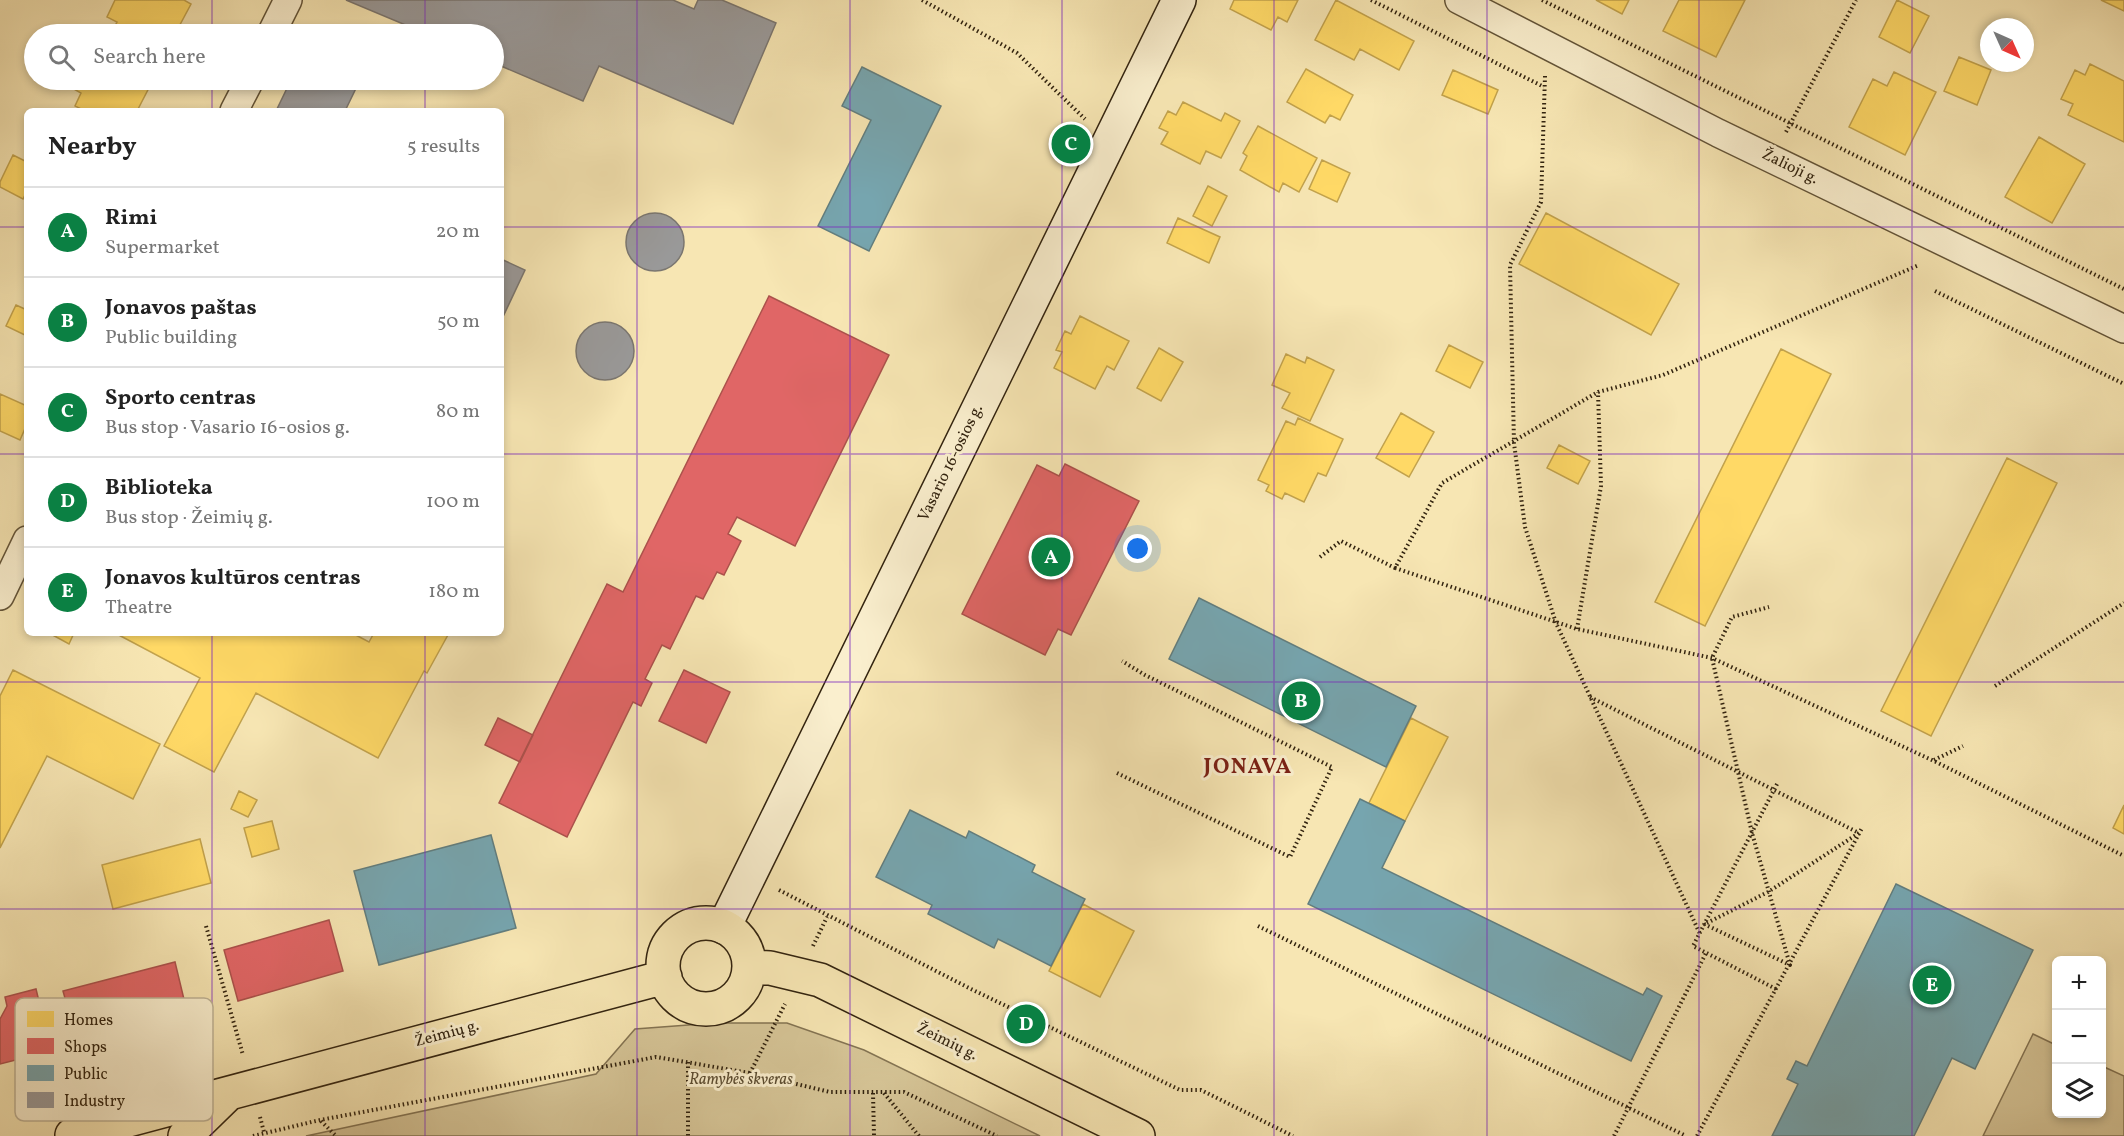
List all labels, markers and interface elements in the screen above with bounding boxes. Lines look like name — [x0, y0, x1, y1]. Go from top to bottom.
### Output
north arrow — [1980, 18, 2034, 72]
search box — [24, 24, 504, 90]
icon: search — [45, 41, 78, 74]
text: Search here — [93, 42, 206, 73]
pin: C — [1052, 122, 1090, 166]
text: Nearby — [48, 129, 137, 165]
text: 5 results — [407, 133, 480, 161]
street label: Žalioji g. — [1758, 143, 1823, 190]
text: Rimi — [105, 203, 157, 234]
text: A — [60, 218, 75, 246]
text: 20 m — [436, 218, 480, 246]
text: Supermarket — [105, 234, 220, 262]
text: Jonavos paštas — [105, 293, 257, 324]
text: B — [61, 308, 74, 336]
text: 50 m — [437, 308, 480, 336]
text: Public building — [105, 324, 237, 352]
text: Sporto centras — [105, 383, 256, 414]
text: C — [61, 398, 74, 426]
text: 80 m — [436, 398, 480, 426]
street label: Vasario 16-osios g. — [913, 401, 989, 525]
text: Bus stop · Vasario 16-osios g. — [105, 414, 350, 442]
text: Biblioteka — [105, 473, 213, 504]
text: D — [60, 488, 75, 516]
text: 100 m — [426, 488, 480, 516]
text: Bus stop · Žeimių g. — [105, 504, 273, 532]
pin: A — [1032, 534, 1070, 580]
your location — [1123, 534, 1152, 563]
text: Jonavos kultūros centras — [105, 563, 361, 594]
text: E — [61, 578, 74, 606]
text: 180 m — [428, 578, 480, 606]
text: Theatre — [105, 594, 172, 622]
pin: B — [1282, 678, 1320, 724]
district label: JONAVA — [1202, 752, 1293, 783]
map controls — [2052, 956, 2106, 1118]
button: + — [2052, 956, 2106, 1010]
pin: E — [1912, 962, 1952, 1008]
legend — [15, 998, 213, 1121]
pin: D — [1006, 1002, 1046, 1046]
text: Homes — [64, 1010, 113, 1032]
button: − — [2052, 1010, 2106, 1064]
street label: Žeimių g. — [412, 1014, 482, 1053]
street label: Žeimių g. — [913, 1017, 982, 1066]
text: Shops — [64, 1037, 107, 1059]
text: Public — [64, 1064, 108, 1086]
button: layers — [2052, 1064, 2106, 1118]
park label: Ramybės skveras — [689, 1069, 793, 1091]
text: Industry — [64, 1091, 125, 1113]

